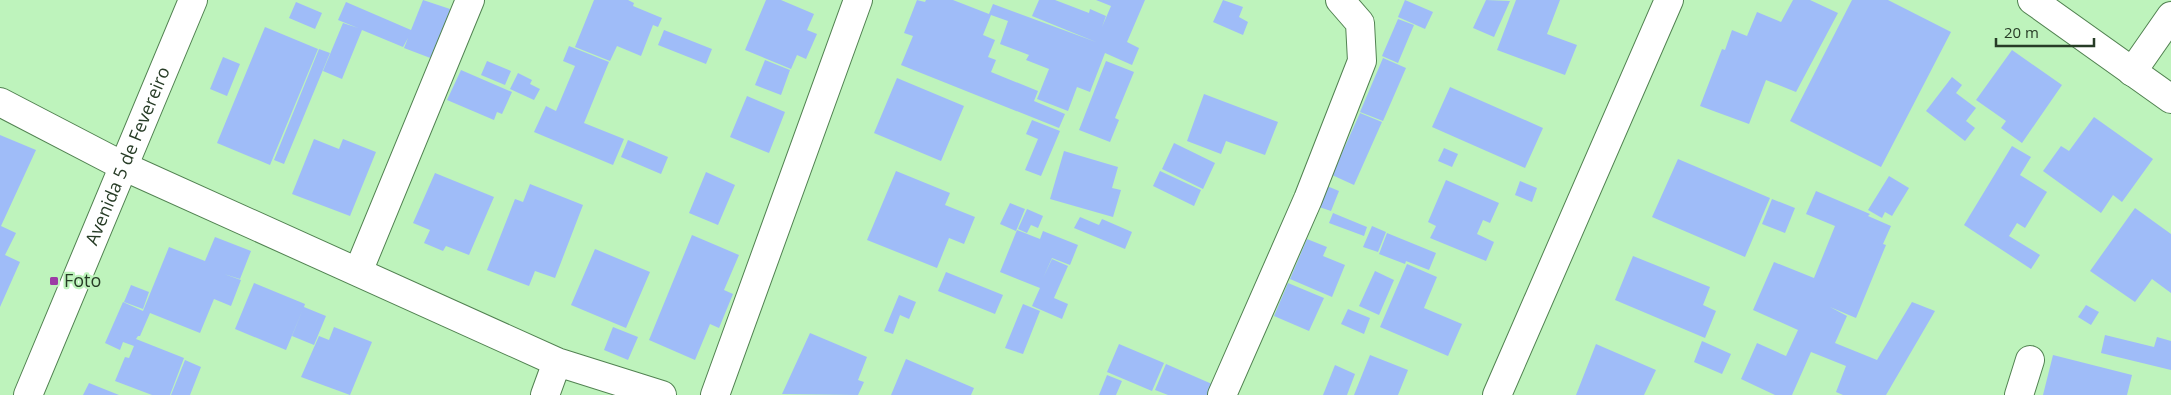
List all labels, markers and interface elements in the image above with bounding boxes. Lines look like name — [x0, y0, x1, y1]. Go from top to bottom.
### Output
scale bar — [1996, 15, 2094, 47]
text: 20 m — [2004, 22, 2039, 42]
street label: Avenida 5 de Fevereiro — [79, 63, 175, 249]
place label: Foto — [64, 268, 101, 292]
marker: Foto — [48, 275, 60, 287]

